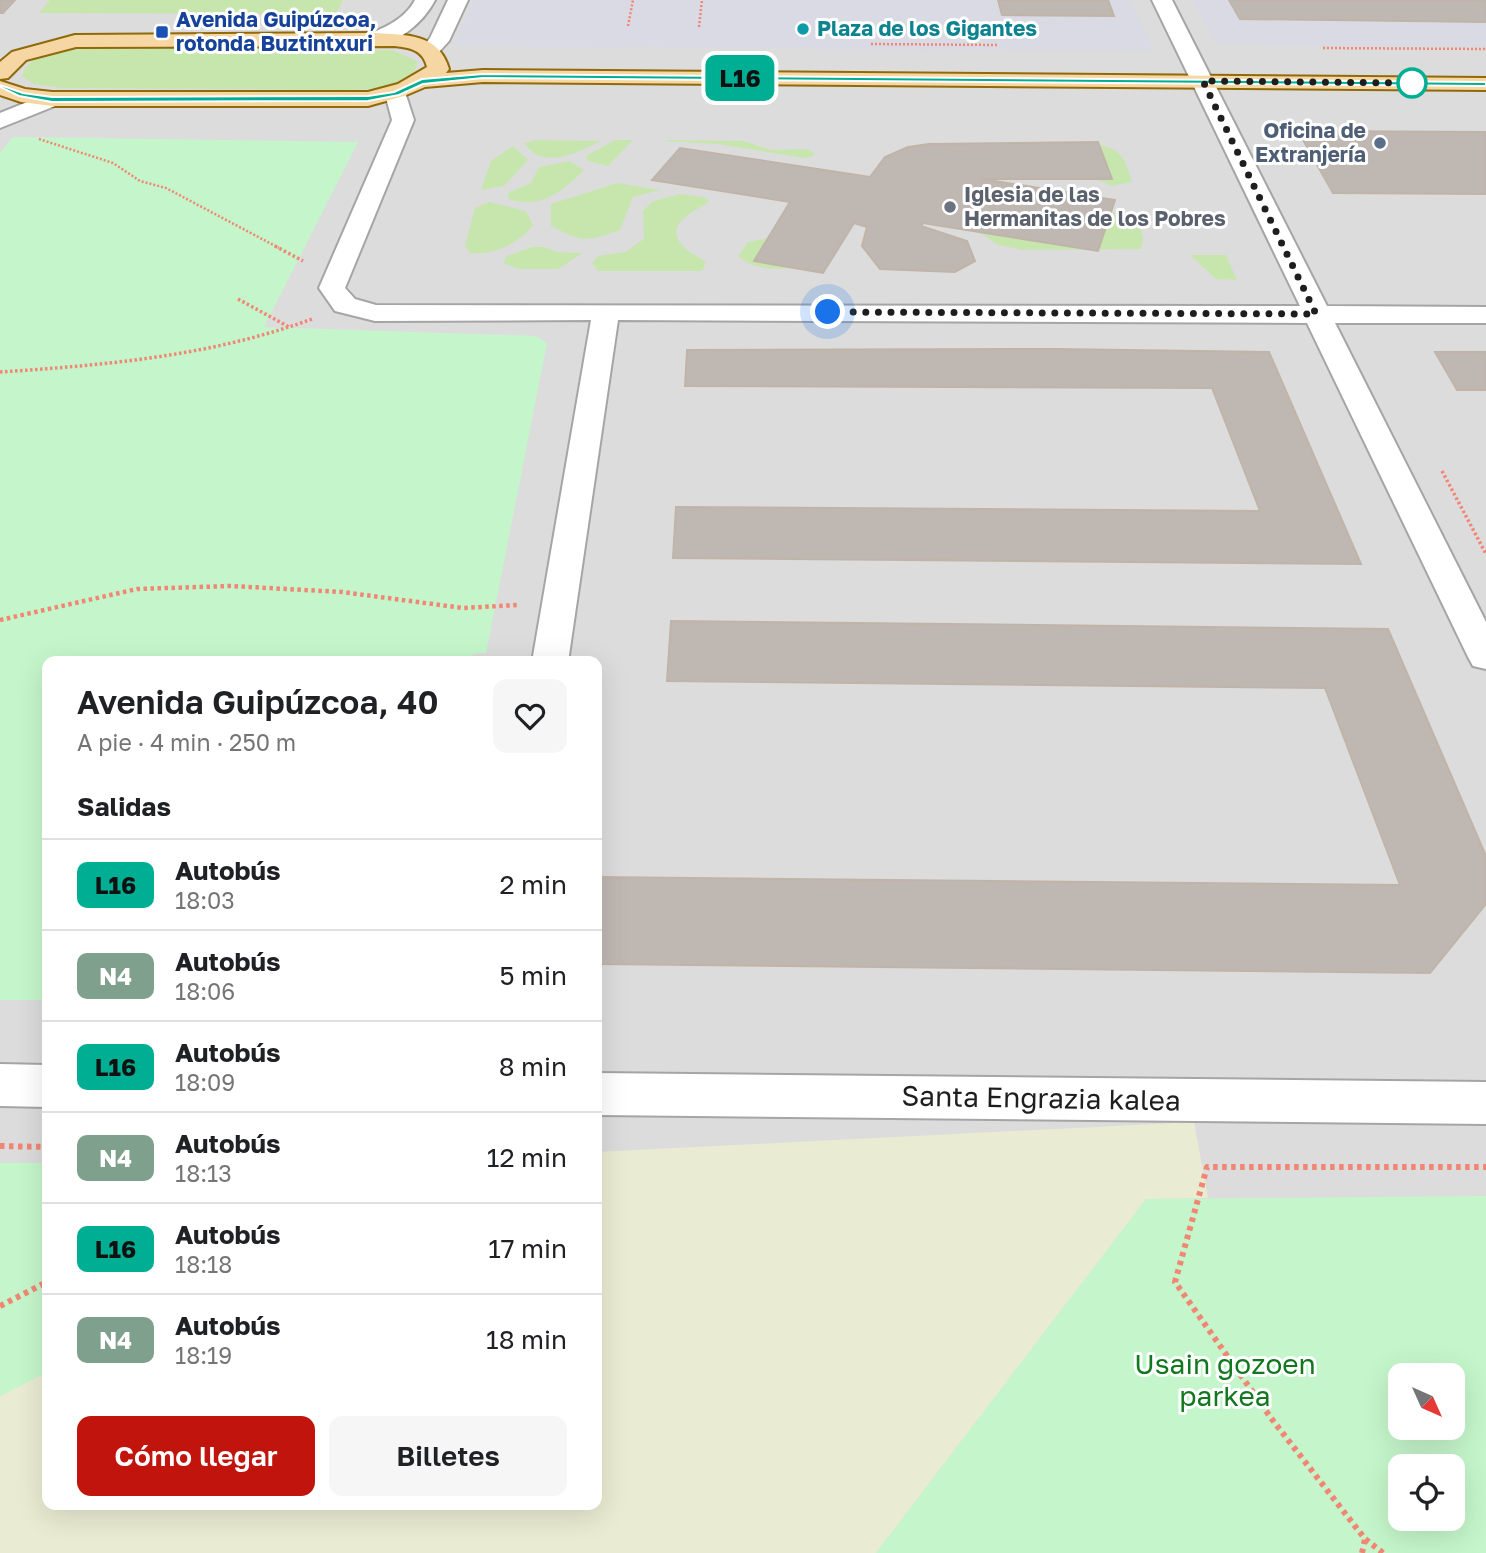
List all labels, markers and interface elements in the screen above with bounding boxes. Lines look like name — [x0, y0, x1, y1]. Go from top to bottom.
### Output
place label: Avenida Guipúzcoa, rotonda Buztintxuri — [176, 6, 376, 56]
place label: Plaza de los Gigantes — [817, 15, 1037, 41]
marker: Plaza de los Gigantes — [795, 21, 811, 37]
marker: Avenida Guipúzcoa, rotonda Buztintxuri — [154, 24, 170, 40]
line badge: L16 — [700, 55, 780, 101]
text: L16 — [719, 63, 761, 92]
unlabelled marker — [1397, 68, 1427, 98]
place label: Oficina de Extranjería — [1255, 117, 1366, 167]
marker: Oficina de Extranjería — [1372, 135, 1388, 151]
place label: Iglesia de las Hermanitas de los Pobres — [964, 181, 1226, 231]
marker: Iglesia de las Hermanitas de los Pobres — [942, 199, 958, 215]
your location — [810, 294, 845, 329]
button: heart — [493, 679, 567, 753]
text: Avenida Guipúzcoa, 40 — [77, 682, 439, 721]
text: A pie · 4 min · 250 m — [77, 728, 296, 756]
text: Salidas — [77, 791, 171, 822]
text: Autobús — [175, 855, 281, 886]
text: 2 min — [499, 869, 567, 900]
text: L16 — [95, 870, 136, 899]
text: 18:03 — [175, 886, 235, 914]
text: Autobús — [175, 946, 281, 977]
text: 5 min — [499, 960, 567, 991]
text: N4 — [99, 961, 132, 990]
text: 18:06 — [175, 977, 235, 1005]
text: Autobús — [175, 1037, 281, 1068]
text: 8 min — [499, 1051, 567, 1082]
text: L16 — [95, 1052, 136, 1081]
text: 18:09 — [175, 1068, 235, 1096]
street label: Santa Engrazia kalea — [901, 1079, 1181, 1116]
text: Autobús — [175, 1128, 281, 1159]
text: 12 min — [487, 1142, 567, 1173]
text: N4 — [99, 1143, 132, 1172]
text: 18:13 — [175, 1159, 232, 1187]
text: Autobús — [175, 1219, 281, 1250]
text: 17 min — [488, 1233, 567, 1264]
text: L16 — [95, 1234, 136, 1263]
text: 18:18 — [175, 1250, 232, 1278]
text: Autobús — [175, 1310, 281, 1341]
text: 18 min — [486, 1324, 567, 1355]
text: N4 — [99, 1325, 132, 1354]
text: 18:19 — [175, 1341, 232, 1369]
park label: Usain gozoen parkea — [1134, 1347, 1316, 1412]
north arrow — [1388, 1363, 1465, 1440]
map controls — [1388, 1363, 1465, 1531]
button: Cómo llegar — [77, 1416, 315, 1496]
button: Billetes — [329, 1416, 567, 1496]
button: locate — [1388, 1454, 1465, 1531]

